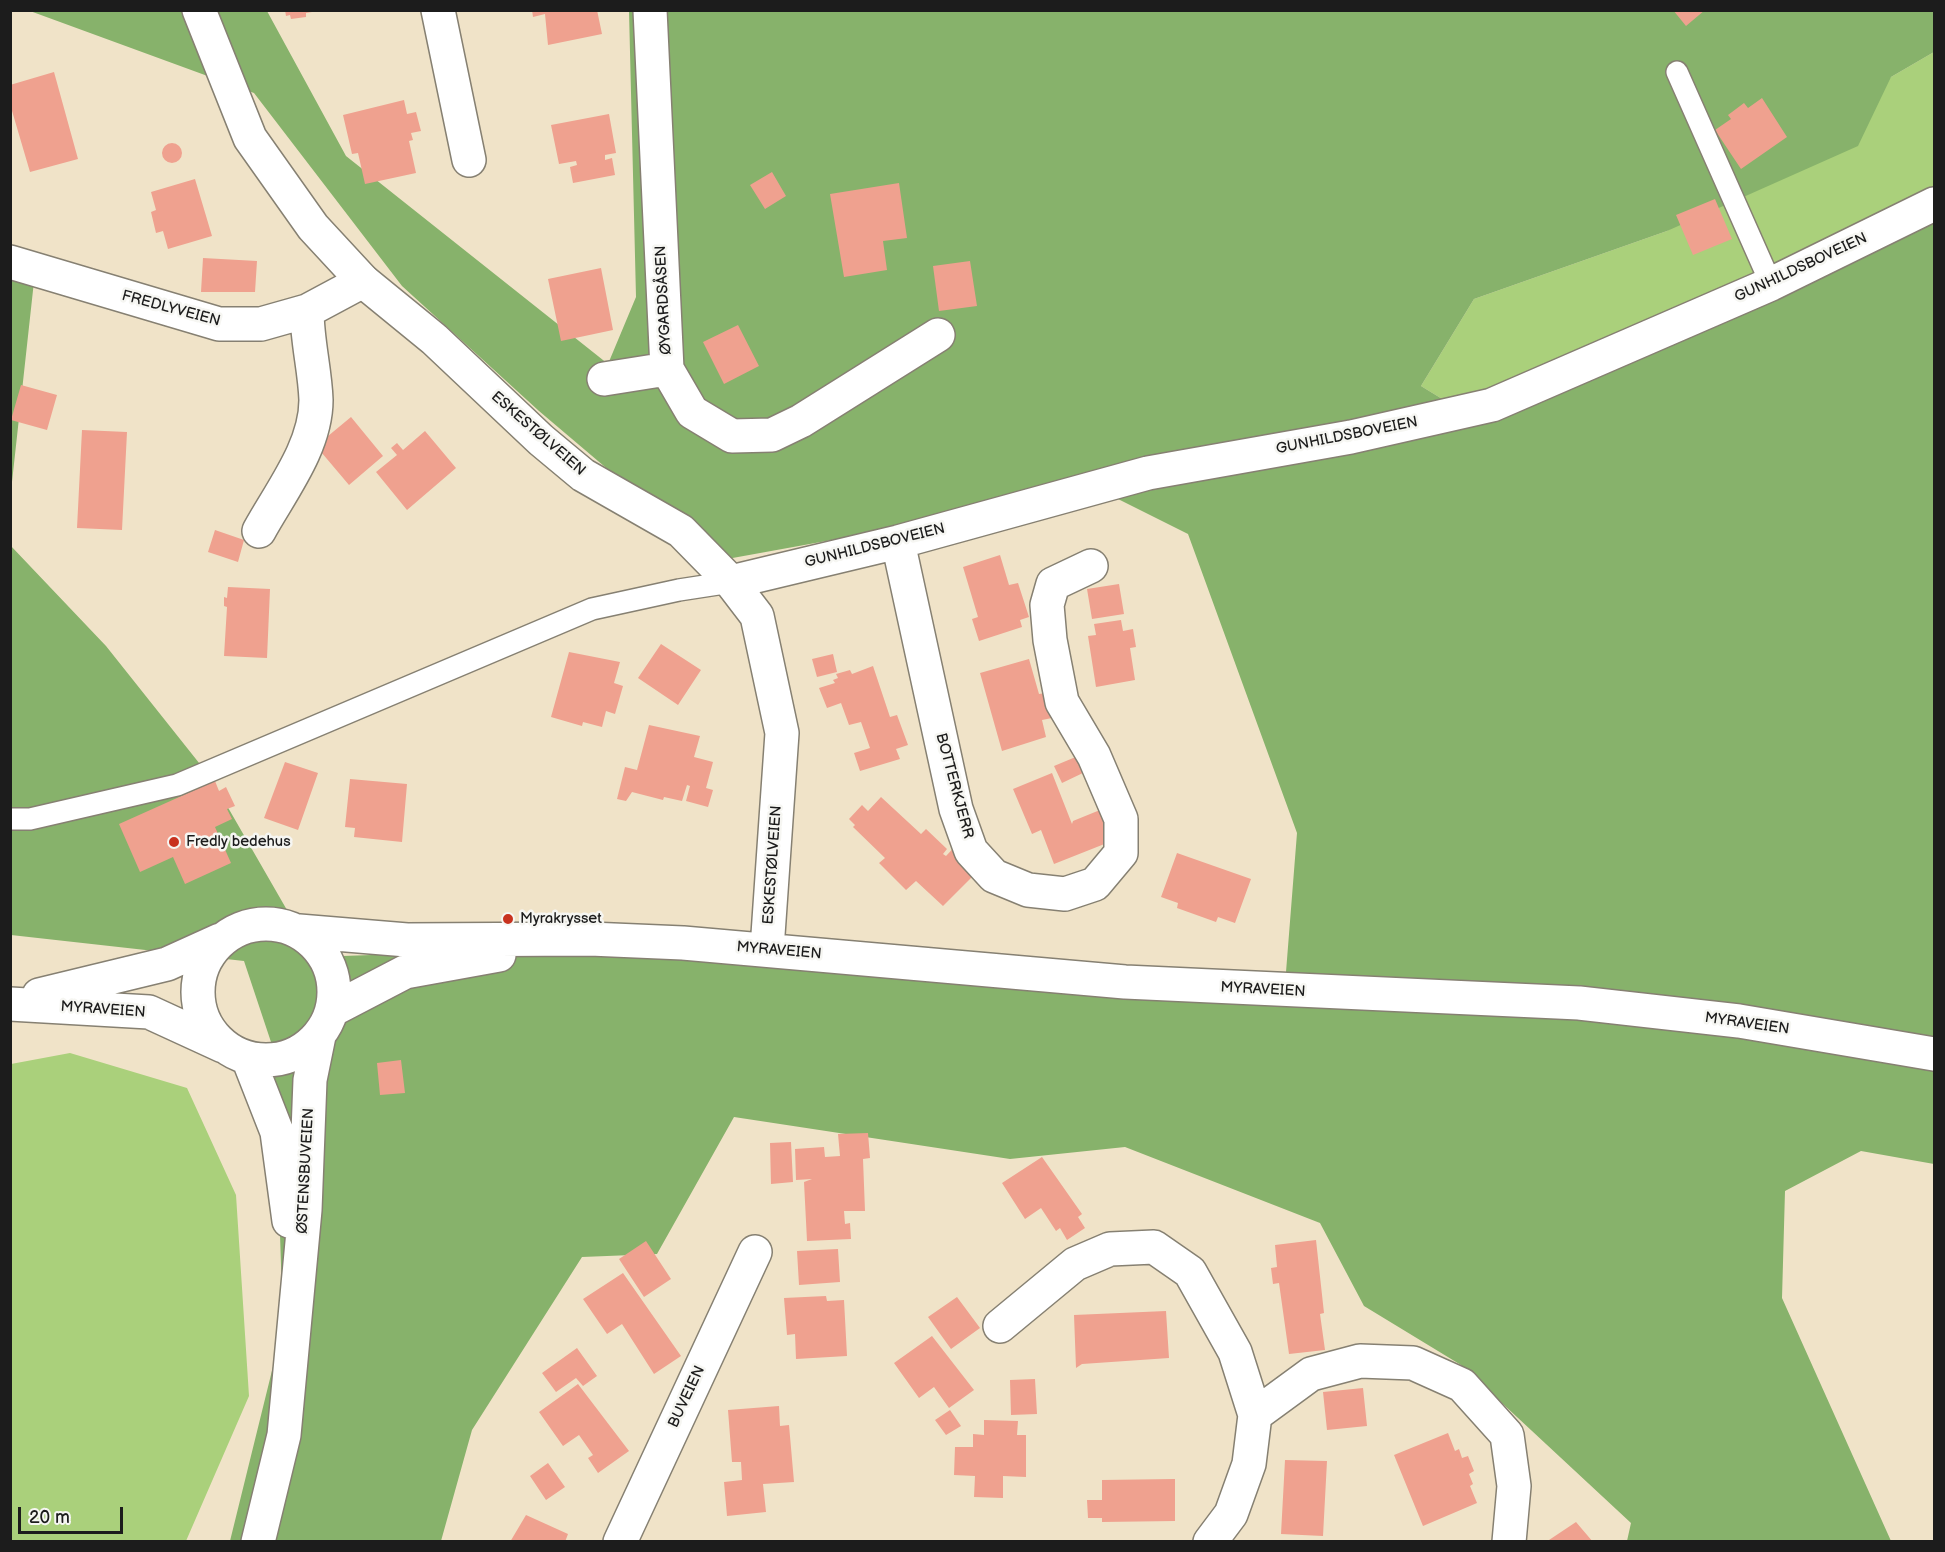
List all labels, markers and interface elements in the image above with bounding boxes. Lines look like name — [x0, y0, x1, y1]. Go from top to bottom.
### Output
street label: GUNHILDSBOVEIEN — [1732, 229, 1870, 307]
street label: ØYGARDSÅSEN — [652, 245, 676, 355]
street label: FREDLYVEIEN — [120, 287, 222, 331]
street label: ESKESTØLVEIEN — [487, 388, 589, 480]
street label: GUNHILDSBOVEIEN — [1275, 413, 1419, 459]
street label: GUNHILDSBOVEIEN — [803, 520, 947, 572]
street label: BOTTERKJERR — [931, 731, 977, 841]
street label: ESKESTØLVEIEN — [760, 805, 786, 925]
place label: Fredly bedehus — [186, 833, 291, 851]
marker: Fredly bedehus — [167, 835, 181, 849]
place label: Myrakrysset — [520, 910, 602, 928]
marker: Myrakrysset — [501, 912, 515, 926]
street label: MYRAVEIEN — [736, 938, 822, 964]
street label: MYRAVEIEN — [1220, 979, 1306, 1001]
street label: MYRAVEIEN — [60, 998, 146, 1022]
street label: MYRAVEIEN — [1704, 1009, 1790, 1039]
street label: ØSTENSBUVEIEN — [294, 1108, 318, 1234]
street label: BUVEIEN — [665, 1363, 709, 1431]
scale bar — [21, 1495, 126, 1533]
text: 20 m — [29, 1507, 70, 1528]

